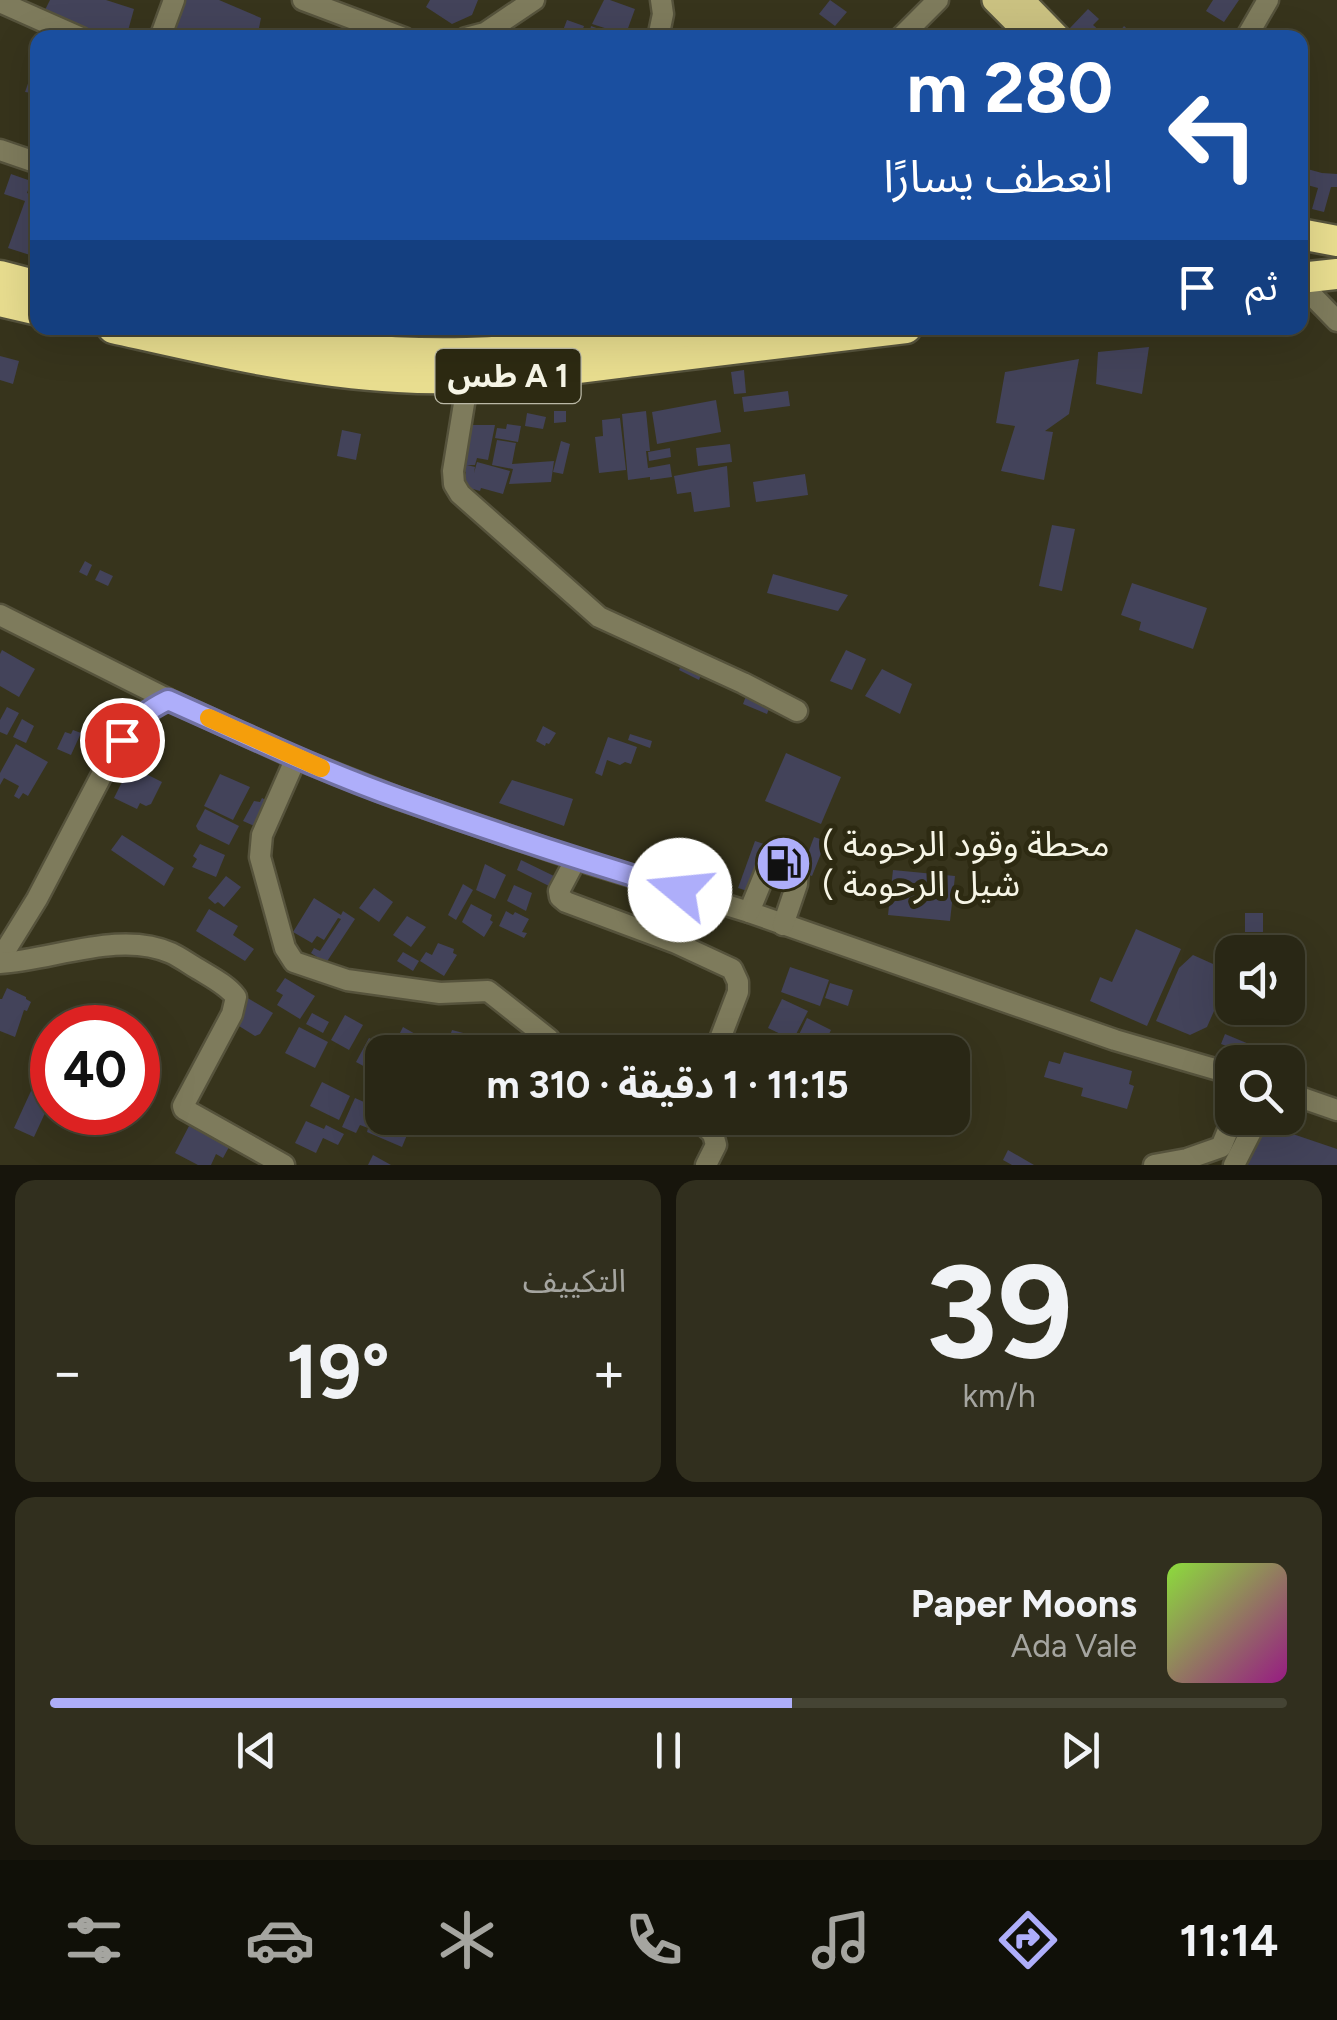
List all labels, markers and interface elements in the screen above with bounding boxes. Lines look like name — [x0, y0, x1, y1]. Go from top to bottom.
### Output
text: 280 m — [907, 45, 1113, 130]
icon: left — [1148, 70, 1278, 200]
text: انعطف يسارًا — [883, 149, 1113, 203]
icon: arrive — [1170, 260, 1225, 315]
text: ثم — [1245, 264, 1278, 310]
road number: طس A 1 — [436, 349, 580, 403]
pin — [80, 698, 165, 783]
icon: arrive — [95, 713, 150, 768]
place label: ( محطة وقود الرحومة ( شيل الرحومة — [822, 823, 1110, 905]
fuel station icon: ( محطة وقود الرحومة ( شيل الرحومة — [753, 834, 813, 894]
position arrow — [628, 838, 732, 942]
map controls — [1215, 935, 1305, 1135]
button: sound — [1215, 935, 1305, 1025]
speed limit sign: 40 — [30, 1005, 160, 1135]
button: search — [1215, 1045, 1305, 1135]
text: 11:15 · 1 دقيقة · 310 m — [486, 1062, 849, 1108]
text: 39 — [925, 1234, 1073, 1390]
text: التكييف — [523, 1262, 626, 1300]
text: 19° — [286, 1327, 390, 1417]
text: − — [50, 1339, 84, 1405]
text: + — [592, 1339, 626, 1405]
text: km/h — [962, 1377, 1036, 1415]
text: Paper Moons — [911, 1581, 1137, 1627]
text: Ada Vale — [1011, 1627, 1137, 1665]
icon: previous — [229, 1723, 284, 1778]
icon: pause — [641, 1723, 696, 1778]
icon: next — [1053, 1723, 1108, 1778]
icon: filters — [59, 1905, 129, 1975]
icon: car — [245, 1905, 315, 1975]
icon: climate — [432, 1905, 502, 1975]
icon: phone — [619, 1905, 689, 1975]
icon: music — [806, 1905, 876, 1975]
icon: directions — [993, 1905, 1063, 1975]
text: 11:14 — [1180, 1913, 1279, 1967]

